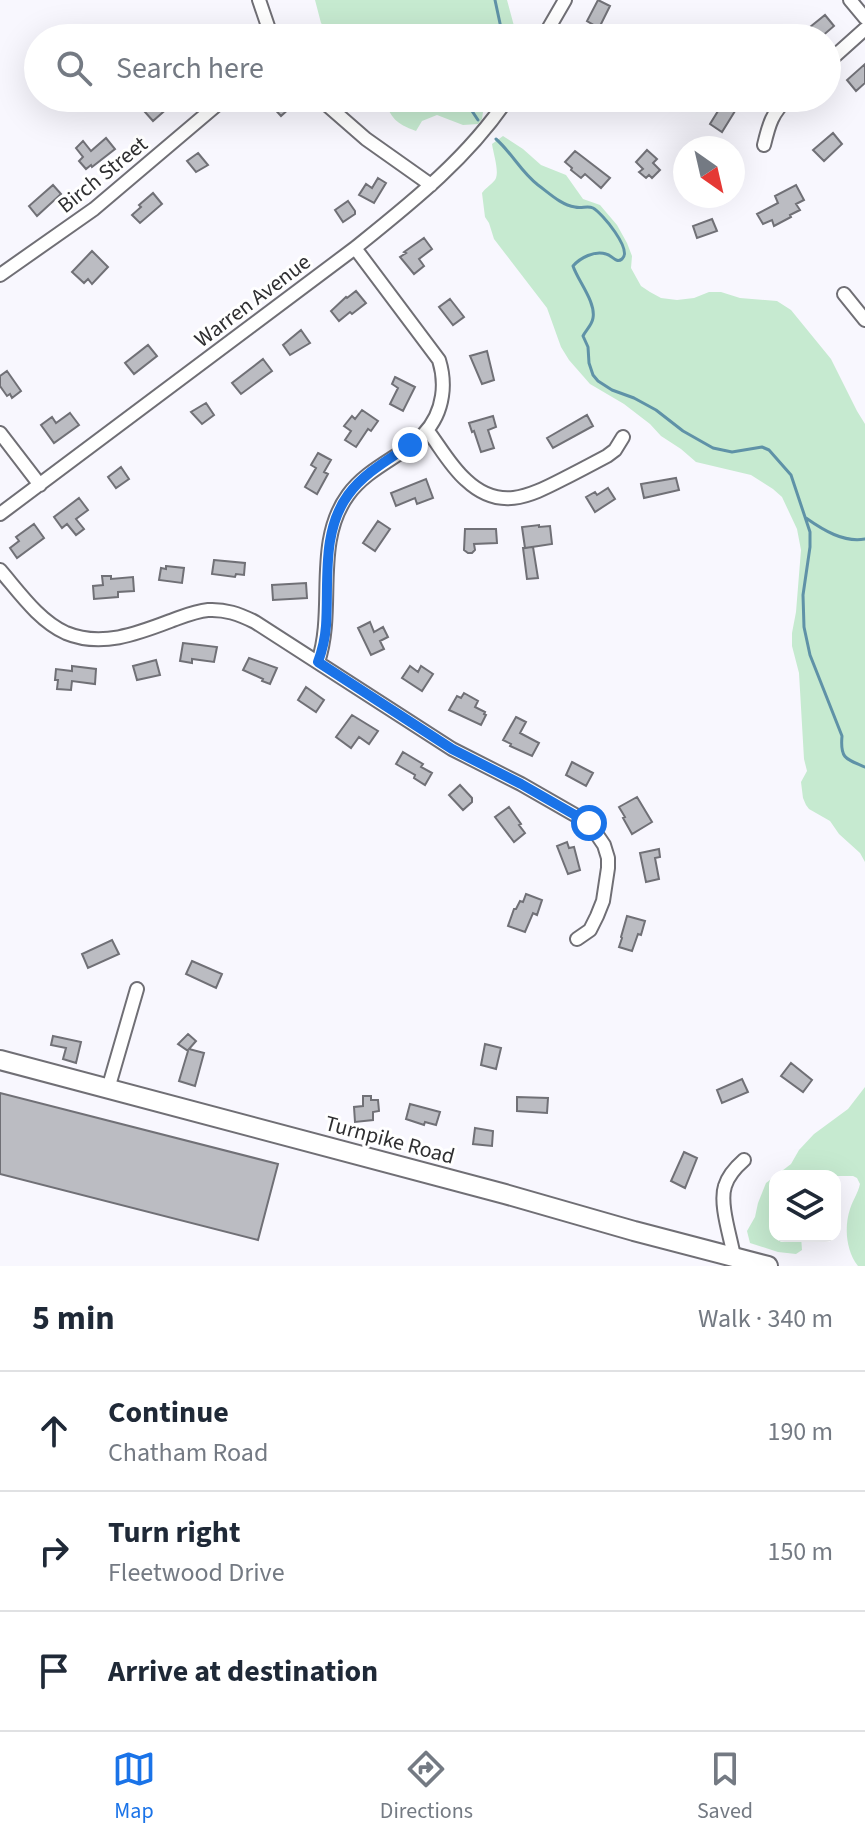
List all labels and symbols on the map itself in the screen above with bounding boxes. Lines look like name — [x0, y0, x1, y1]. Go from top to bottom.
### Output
street label: Birch Street — [51, 128, 155, 221]
north arrow — [673, 136, 745, 208]
street label: Warren Avenue — [188, 246, 317, 355]
route end — [392, 427, 428, 463]
route start — [571, 805, 607, 841]
street label: Turnpike Road — [321, 1107, 458, 1173]

